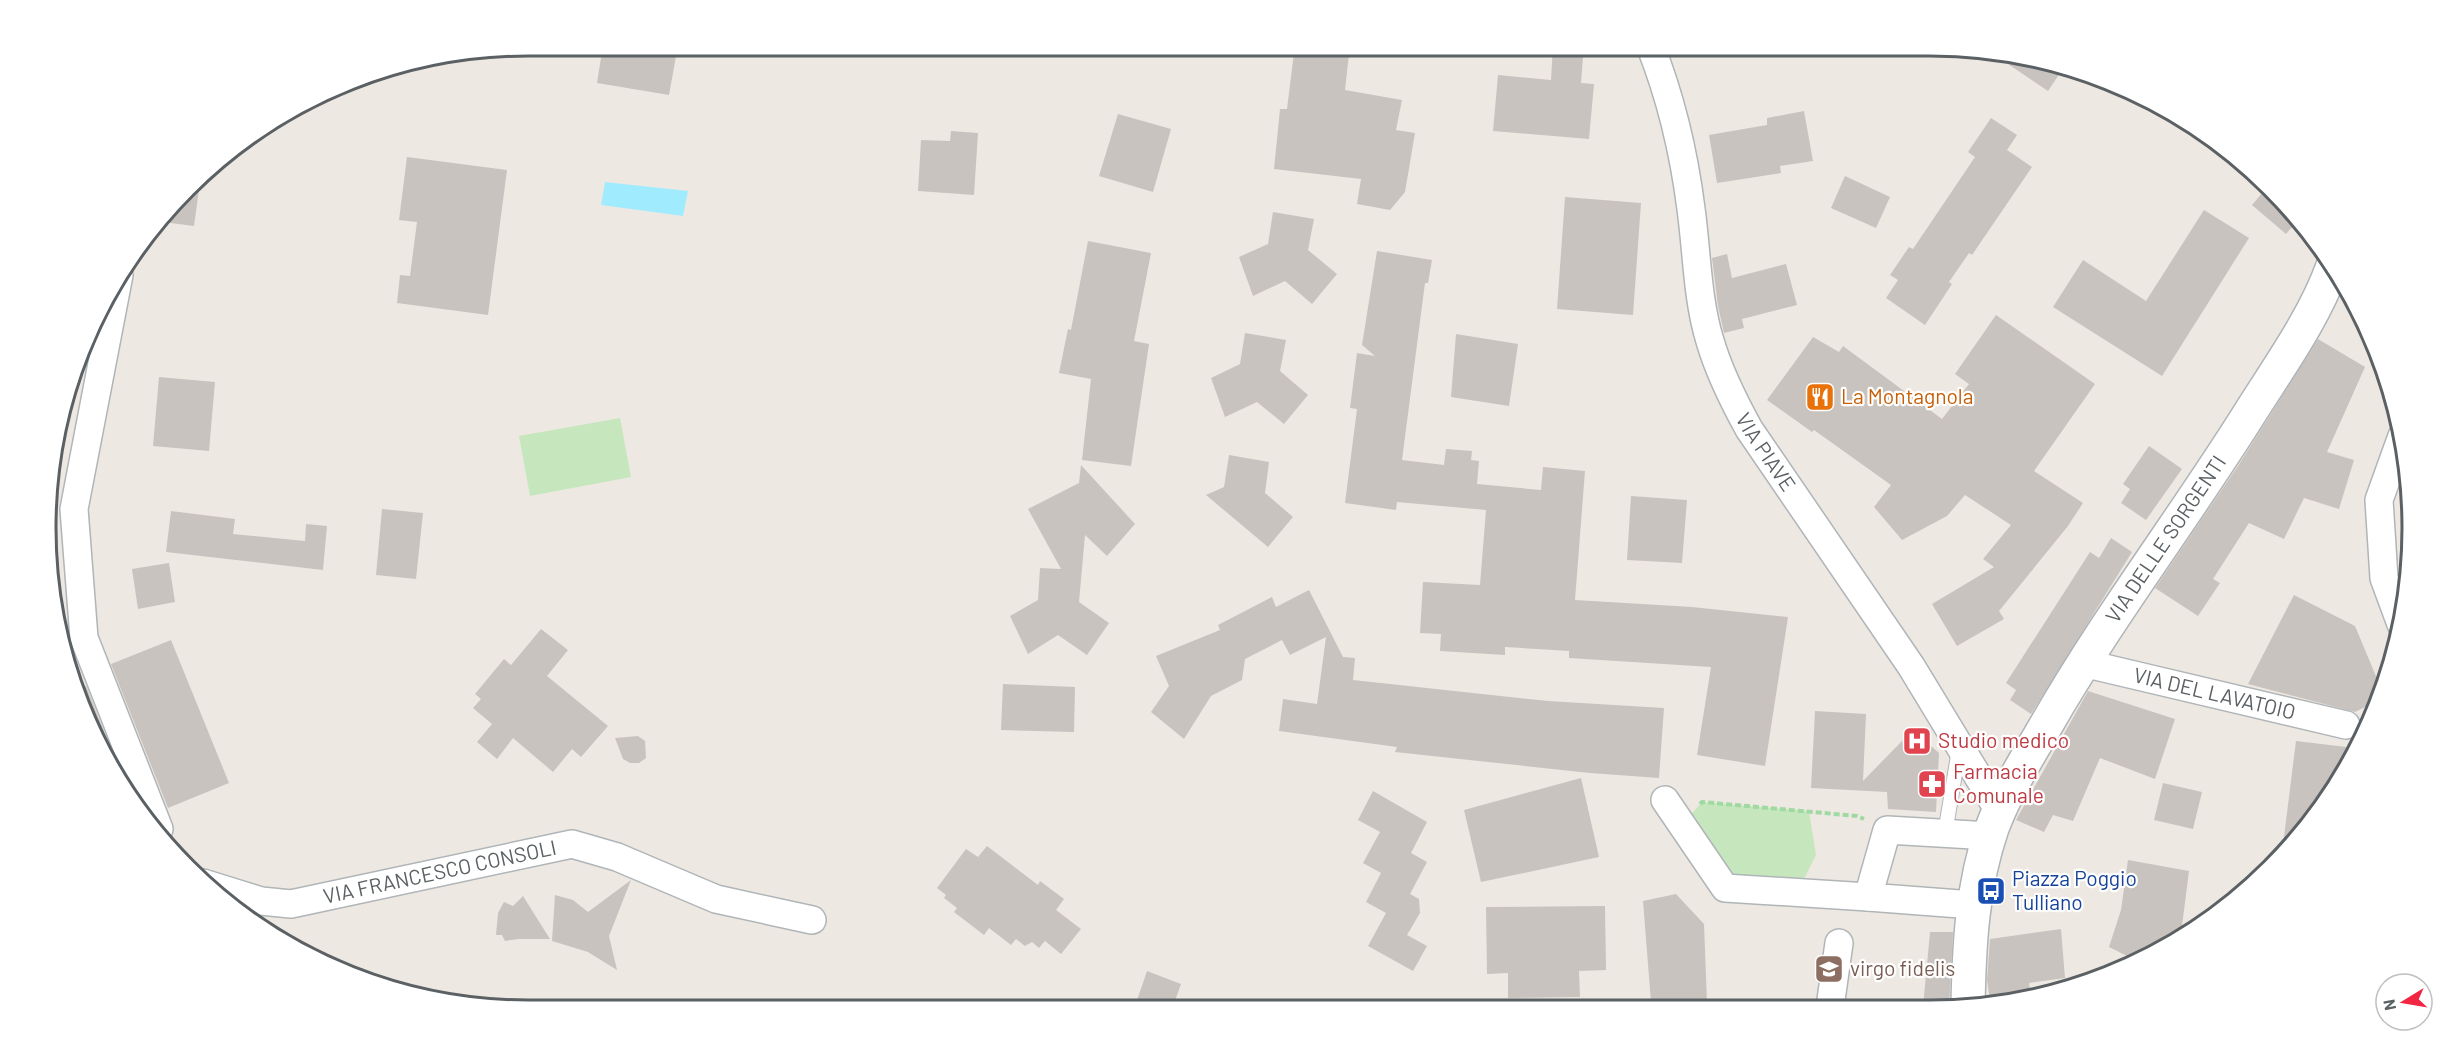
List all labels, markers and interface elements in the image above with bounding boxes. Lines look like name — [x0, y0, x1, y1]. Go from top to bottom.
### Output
restaurant icon: La Montagnola — [1804, 381, 1836, 413]
place label: La Montagnola — [1841, 383, 1973, 408]
street label: VIA PIAVE — [1732, 408, 1802, 496]
street label: VIA DELLE SORGENTI — [2099, 450, 2230, 627]
street label: VIA DEL LAVATOIO — [2131, 661, 2298, 724]
hospital icon: Studio medico — [1901, 725, 1933, 757]
place label: Studio medico — [1938, 727, 2069, 752]
place label: Farmacia Comunale — [1953, 758, 2044, 807]
pharmacy icon: Farmacia Comunale — [1916, 768, 1948, 800]
street label: VIA FRANCESCO CONSOLI — [321, 834, 558, 908]
place label: Piazza Poggio Tulliano — [2012, 865, 2137, 914]
bus stop icon: Piazza Poggio Tulliano — [1975, 875, 2007, 907]
school or university icon: virgo fidelis — [1813, 953, 1845, 985]
place label: virgo fidelis — [1850, 955, 1955, 980]
north arrow — [2374, 972, 2434, 1032]
text: N — [2378, 998, 2399, 1012]

